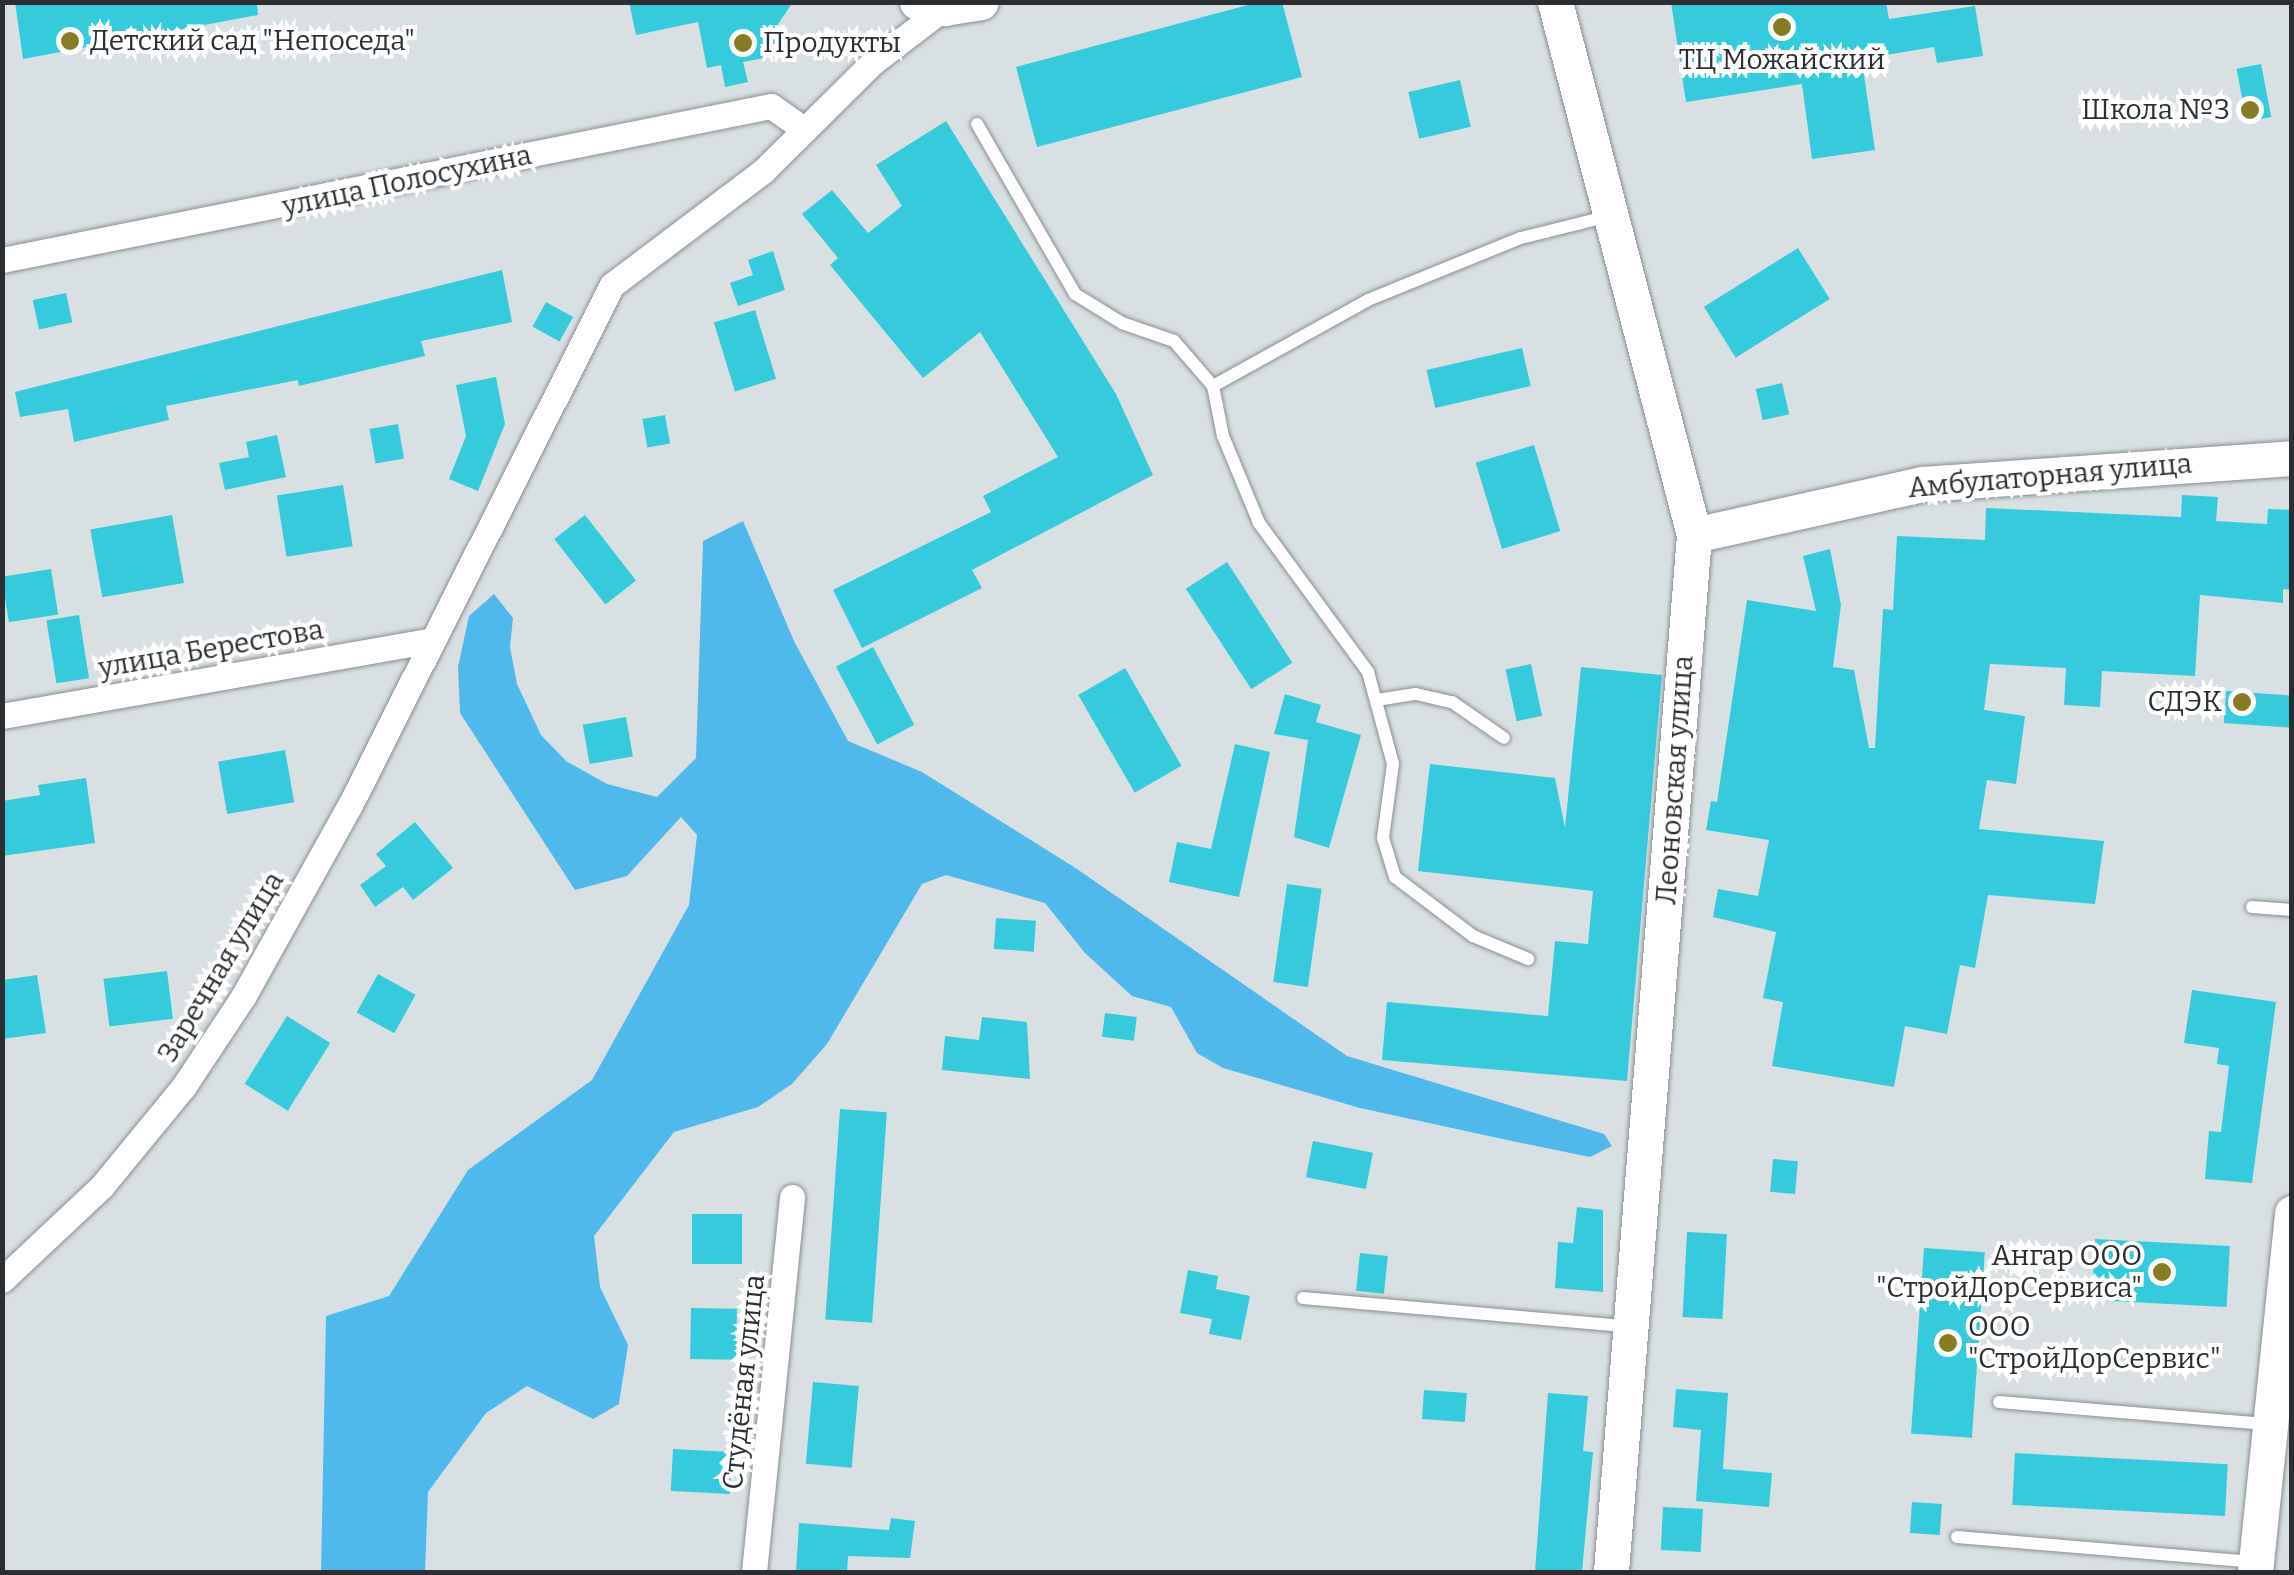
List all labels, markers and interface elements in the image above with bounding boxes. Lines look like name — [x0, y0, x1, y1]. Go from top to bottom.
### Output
marker: ТЦ Можайский — [1771, 16, 1793, 38]
place label: Детский сад "Непоседа" — [90, 24, 415, 58]
place label: Продукты — [763, 26, 901, 60]
marker: Детский сад "Непоседа" — [59, 30, 81, 52]
marker: Продукты — [732, 32, 754, 54]
place label: ТЦ Можайский — [1679, 43, 1885, 77]
place label: Школа №3 — [2081, 93, 2230, 127]
marker: Школа №3 — [2239, 99, 2261, 121]
street label: улица Полосухина — [279, 138, 535, 224]
street label: Амбулаторная улица — [1907, 447, 2193, 505]
street label: улица Берестова — [96, 613, 326, 685]
street label: Леоновская улица — [1650, 654, 1700, 906]
place label: СДЭК — [2147, 685, 2222, 719]
marker: СДЭК — [2231, 691, 2253, 713]
street label: Заречная улица — [151, 866, 291, 1068]
place label: Ангар ООО "СтройДорСервиса" — [1876, 1239, 2142, 1305]
marker: Ангар ООО "СтройДорСервиса" — [2151, 1261, 2173, 1283]
street label: Студёная улица — [716, 1273, 772, 1491]
place label: ООО "СтройДорСервис" — [1968, 1310, 2221, 1376]
marker: ООО "СтройДорСервис" — [1937, 1332, 1959, 1354]

